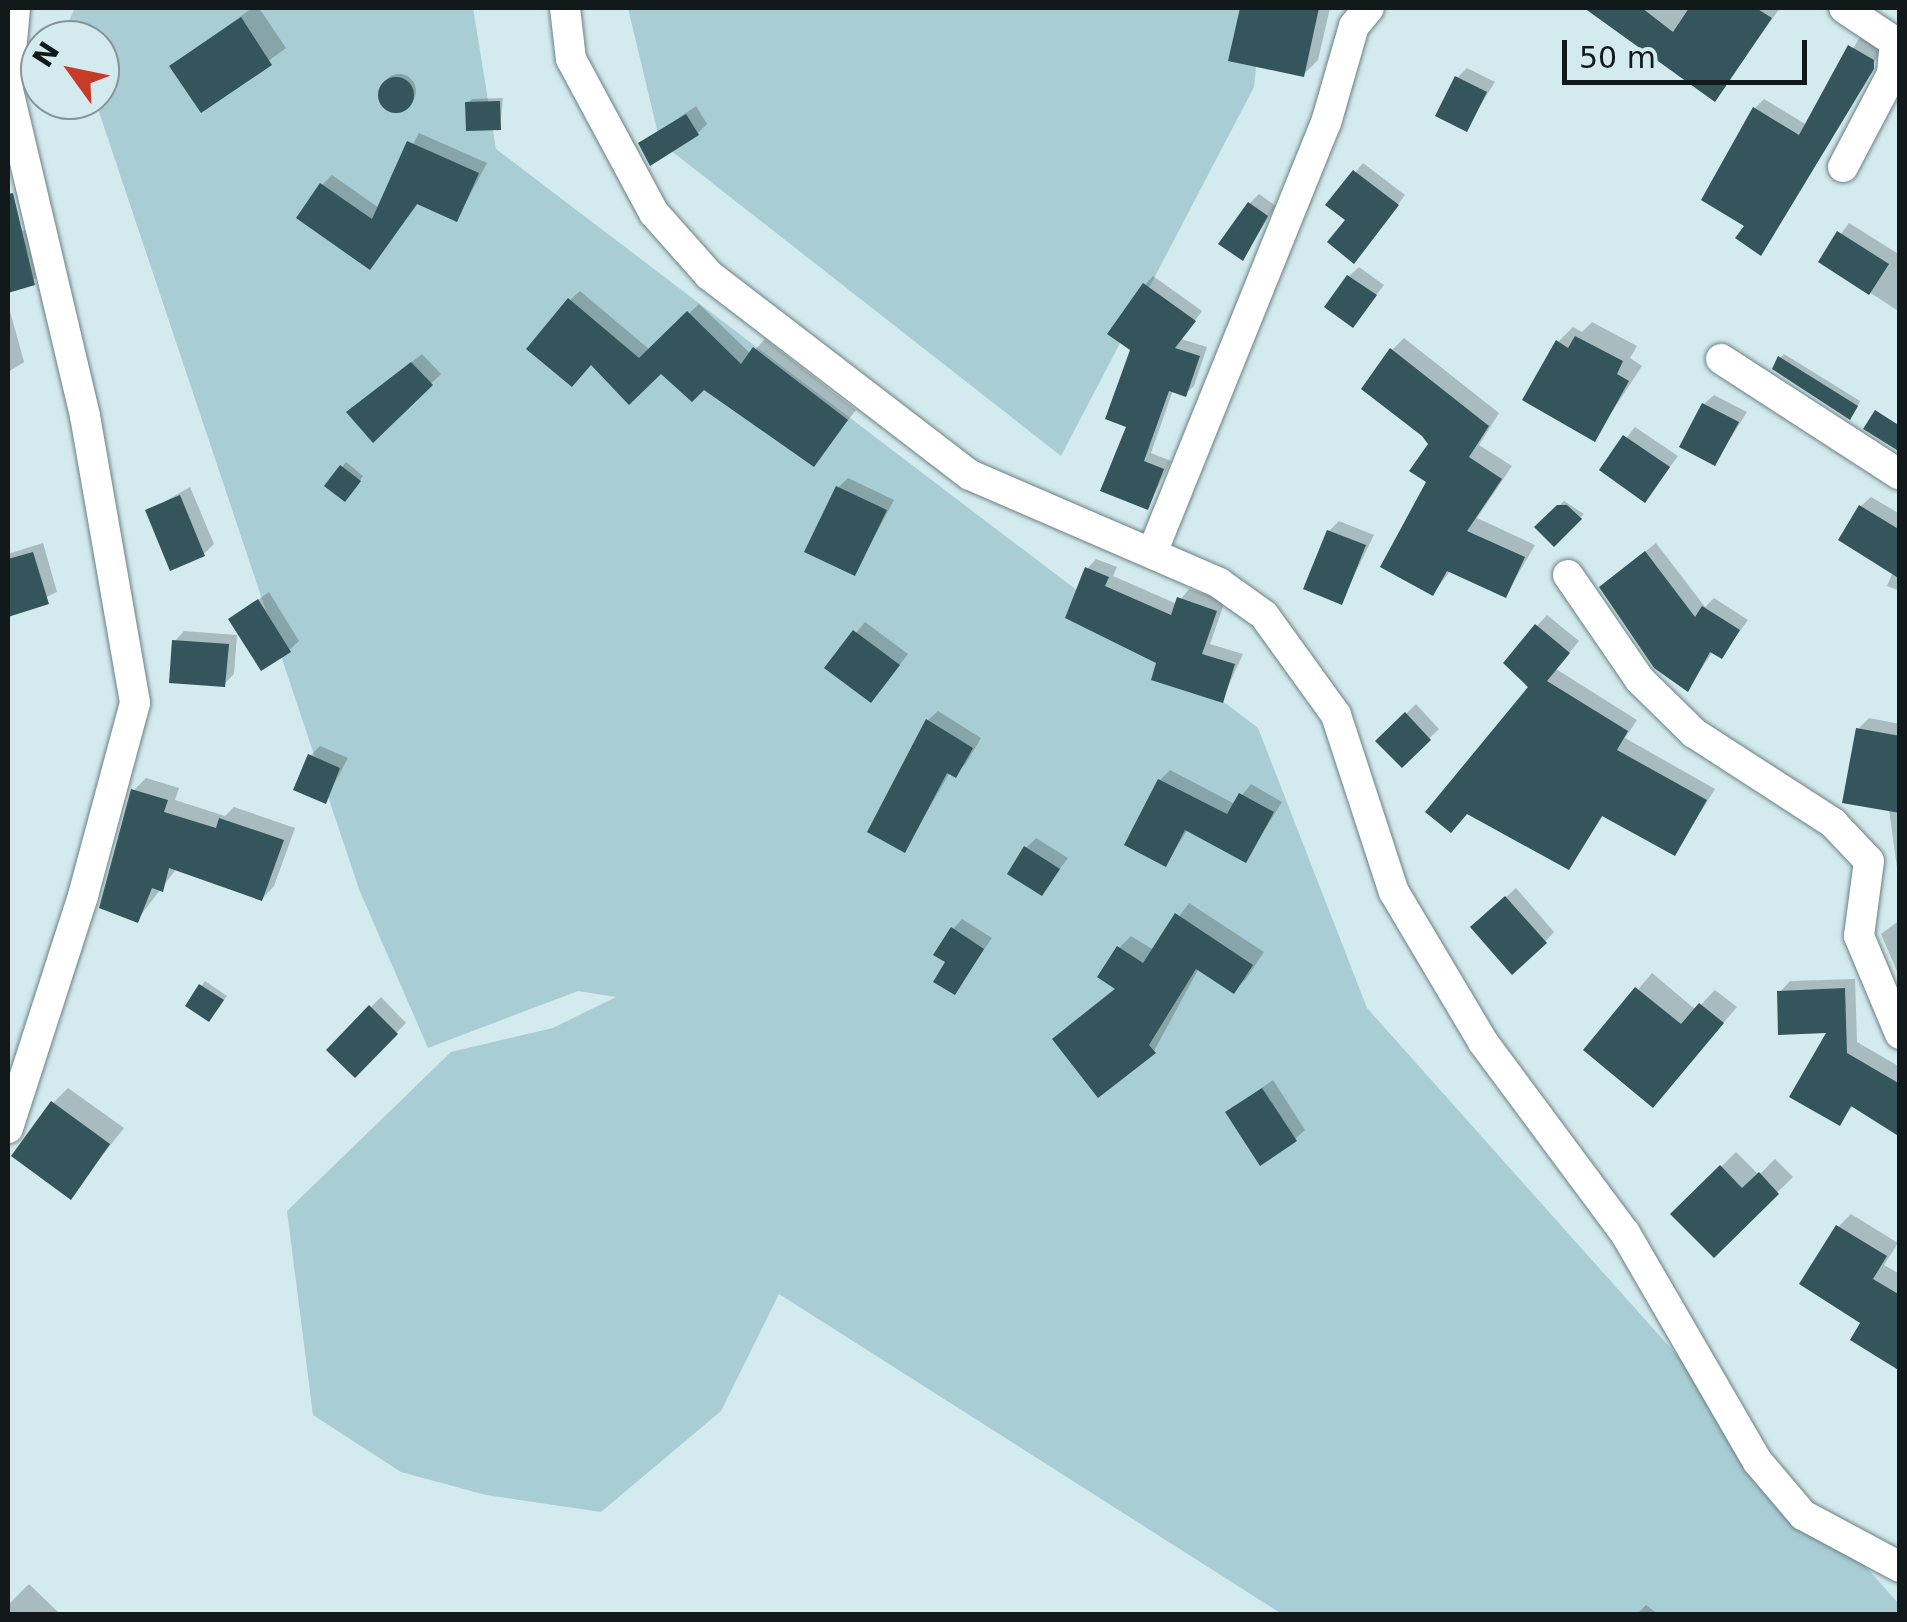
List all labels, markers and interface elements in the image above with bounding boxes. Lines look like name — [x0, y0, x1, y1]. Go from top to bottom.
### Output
north arrow — [20, 20, 120, 120]
scale bar — [1567, 20, 1812, 82]
text: N — [26, 36, 66, 73]
text: 50 m — [1579, 40, 1656, 75]

